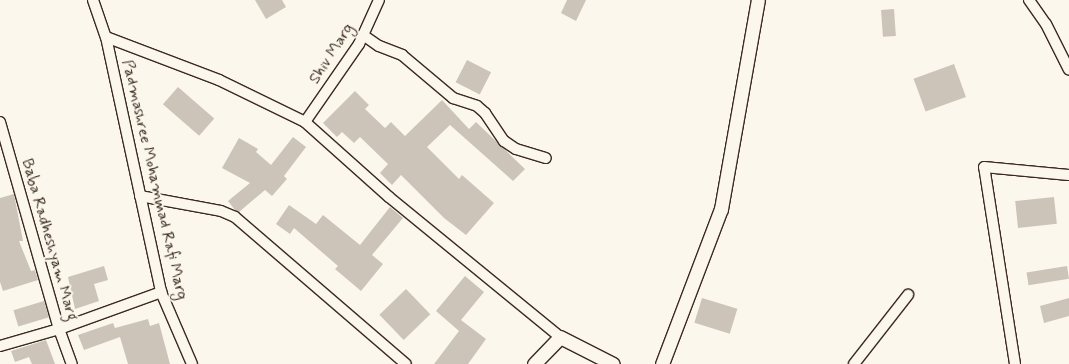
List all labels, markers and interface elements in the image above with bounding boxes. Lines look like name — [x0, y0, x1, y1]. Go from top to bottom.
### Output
street label: Shiv Marg — [305, 20, 359, 88]
street label: Padmashree Mohammad Rafi Marg — [117, 59, 191, 301]
street label: Baba Radheshyam Marg — [17, 158, 81, 322]

